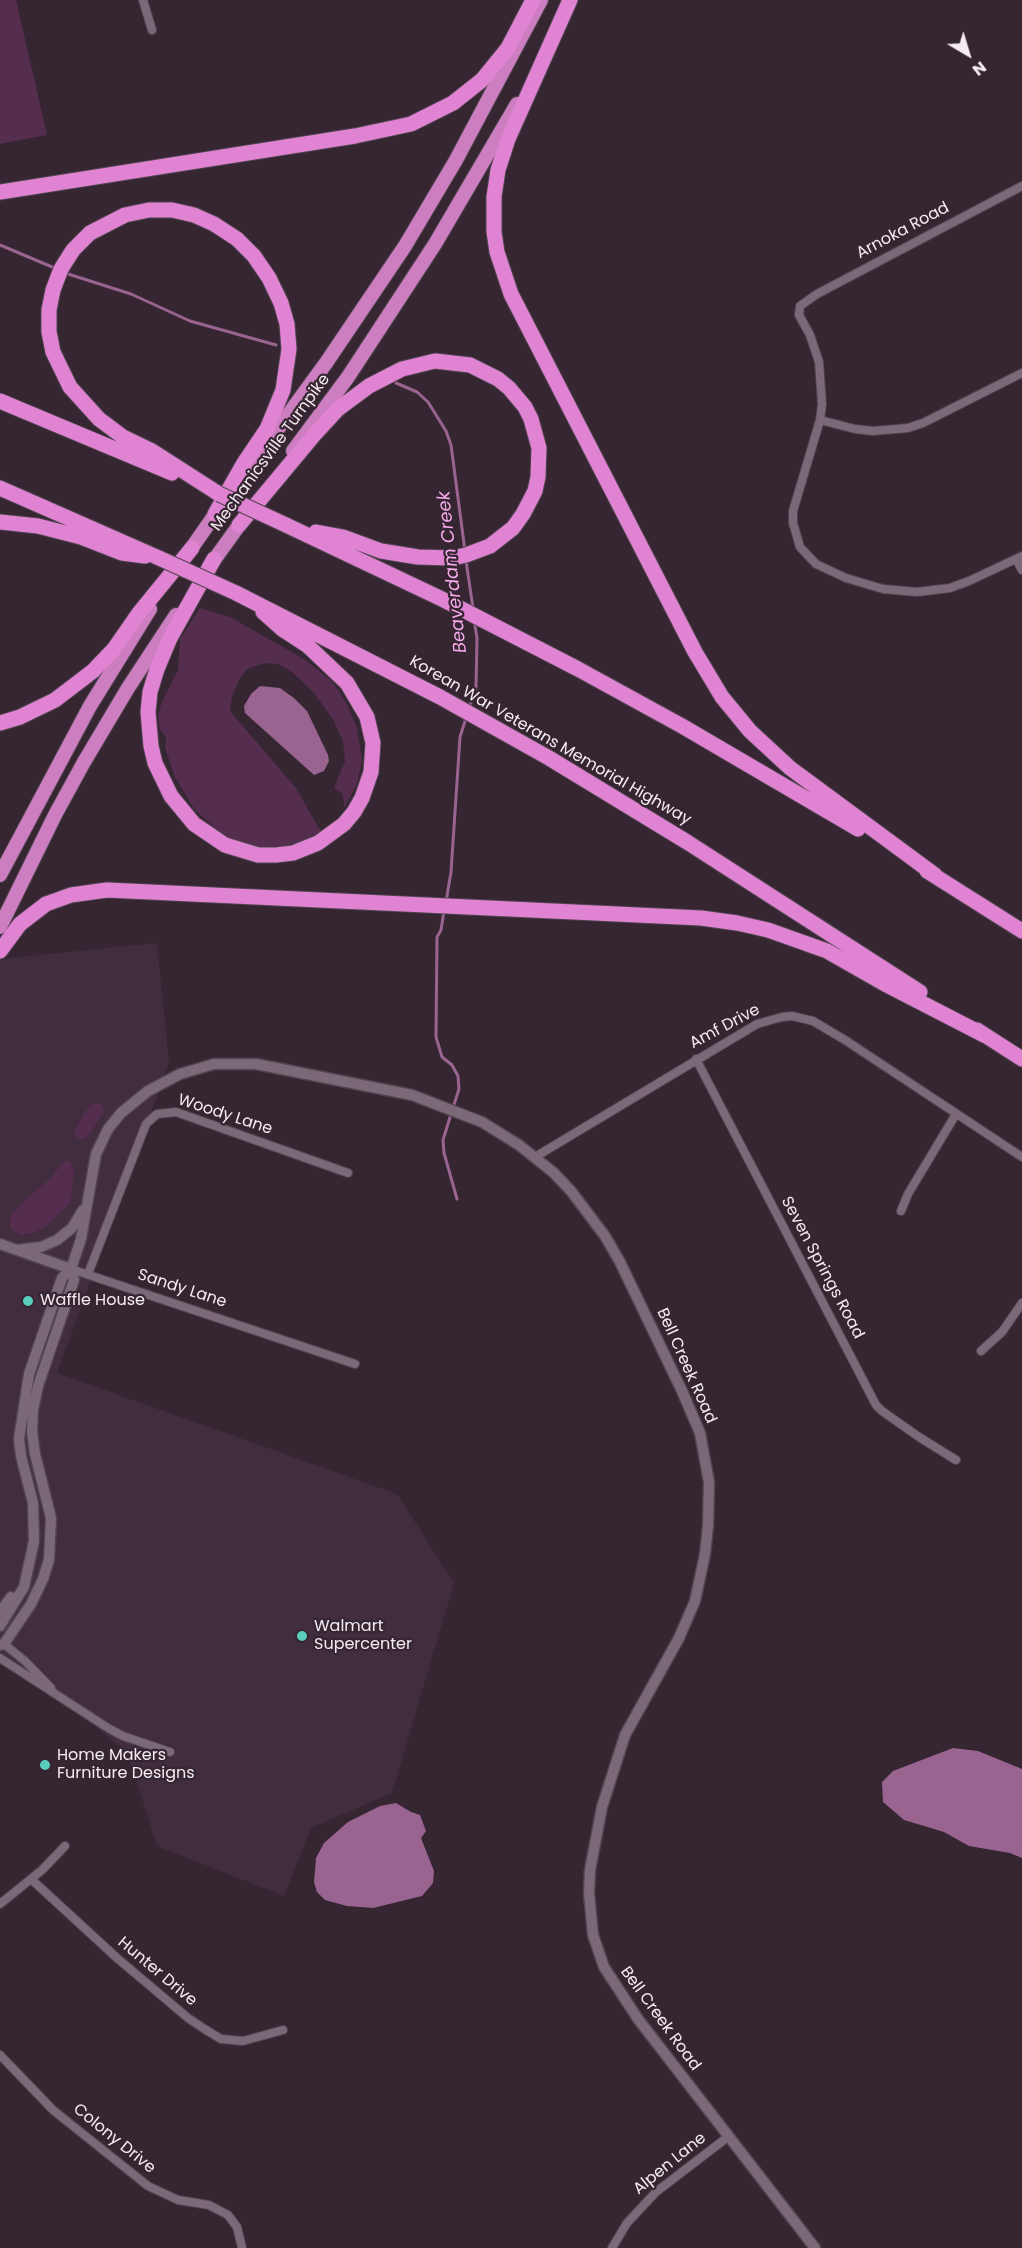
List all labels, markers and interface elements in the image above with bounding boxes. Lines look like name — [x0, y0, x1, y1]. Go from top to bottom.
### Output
north arrow — [938, 24, 998, 84]
text: N — [968, 56, 991, 81]
street label: Arnoka Road — [853, 199, 953, 263]
street label: Mechanicsville Turnpike — [207, 371, 335, 535]
water label: Beaverdam Creek — [434, 490, 472, 654]
street label: Korean War Veterans Memorial Highway — [406, 652, 694, 830]
street label: Amf Drive — [687, 1000, 763, 1054]
street label: Woody Lane — [175, 1091, 275, 1139]
street label: Seven Springs Road — [776, 1194, 868, 1342]
street label: Sandy Lane — [135, 1266, 229, 1312]
place label: Waffle House — [40, 1291, 145, 1311]
marker: Waffle House — [21, 1294, 35, 1308]
street label: Bell Creek Road — [652, 1305, 720, 1427]
place label: Walmart Supercenter — [314, 1617, 412, 1655]
marker: Walmart Supercenter — [295, 1629, 309, 1643]
place label: Home Makers Furniture Designs — [57, 1746, 195, 1784]
marker: Home Makers Furniture Designs — [38, 1758, 52, 1772]
street label: Hunter Drive — [113, 1933, 201, 2011]
street label: Bell Creek Road — [616, 1963, 704, 2075]
street label: Colony Drive — [69, 2100, 159, 2178]
street label: Alpen Lane — [630, 2129, 710, 2199]

